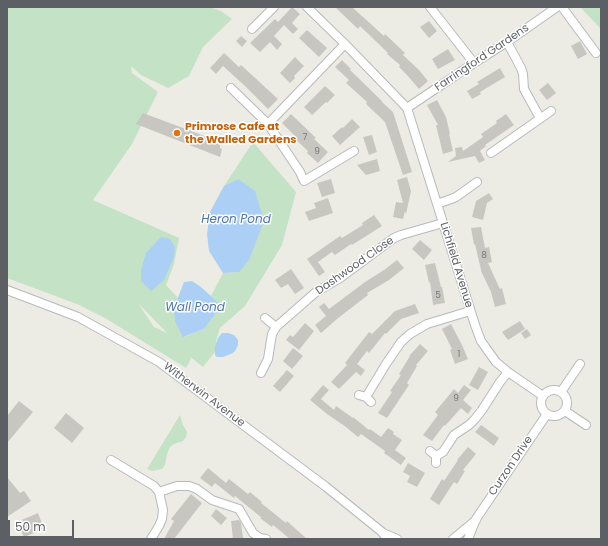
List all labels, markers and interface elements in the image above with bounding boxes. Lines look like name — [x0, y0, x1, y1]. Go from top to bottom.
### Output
street label: Farringford Gardens — [432, 22, 532, 94]
place label: Primrose Cafe at the Walled Gardens — [185, 120, 296, 146]
marker: Primrose Cafe at the Walled Gardens — [172, 128, 182, 138]
house number: 7 — [303, 133, 307, 143]
house number: 9 — [314, 147, 320, 157]
water label: Heron Pond — [201, 213, 271, 227]
street label: Lichfield Avenue — [437, 221, 475, 309]
street label: Dashwood Close — [313, 234, 397, 298]
house number: 8 — [481, 251, 487, 261]
house number: 5 — [435, 291, 441, 301]
water label: Wall Pond — [165, 301, 225, 315]
house number: 1 — [458, 350, 460, 360]
street label: Witherwin Avenue — [161, 360, 247, 430]
house number: 9 — [453, 394, 459, 404]
street label: Curzon Drive — [486, 434, 536, 498]
scale bar — [10, 512, 76, 538]
text: 50 m — [15, 518, 46, 535]

